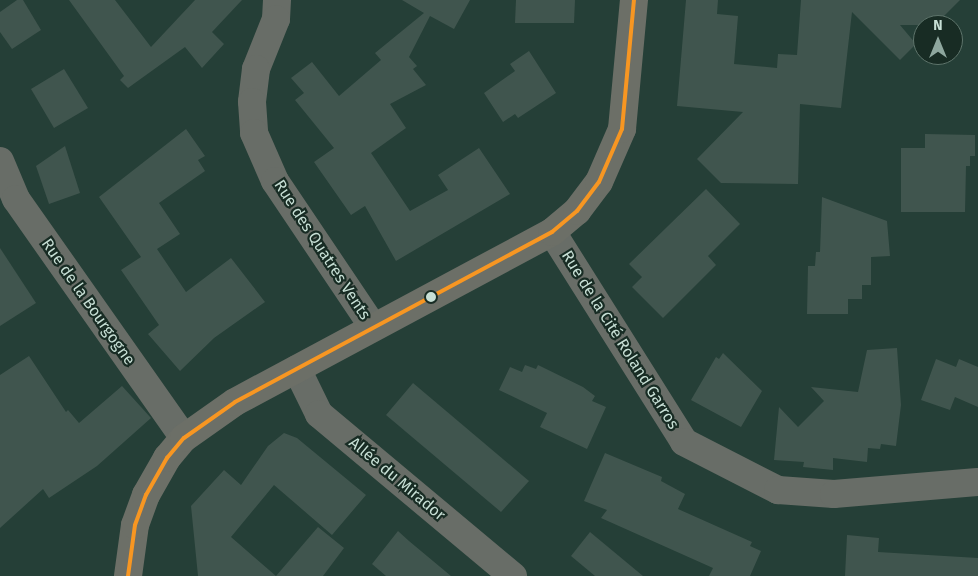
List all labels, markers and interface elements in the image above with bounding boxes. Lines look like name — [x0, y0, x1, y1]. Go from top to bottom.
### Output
north arrow — [913, 15, 963, 65]
text: N — [933, 17, 943, 34]
street label: Rue des Quatres Vents — [270, 177, 374, 323]
street label: Rue de la Bourgogne — [37, 235, 139, 369]
street label: Rue de la Cité Roland Garros — [557, 247, 683, 433]
unlabelled marker — [426, 292, 436, 302]
street label: Allée du Mirador — [345, 433, 449, 525]

